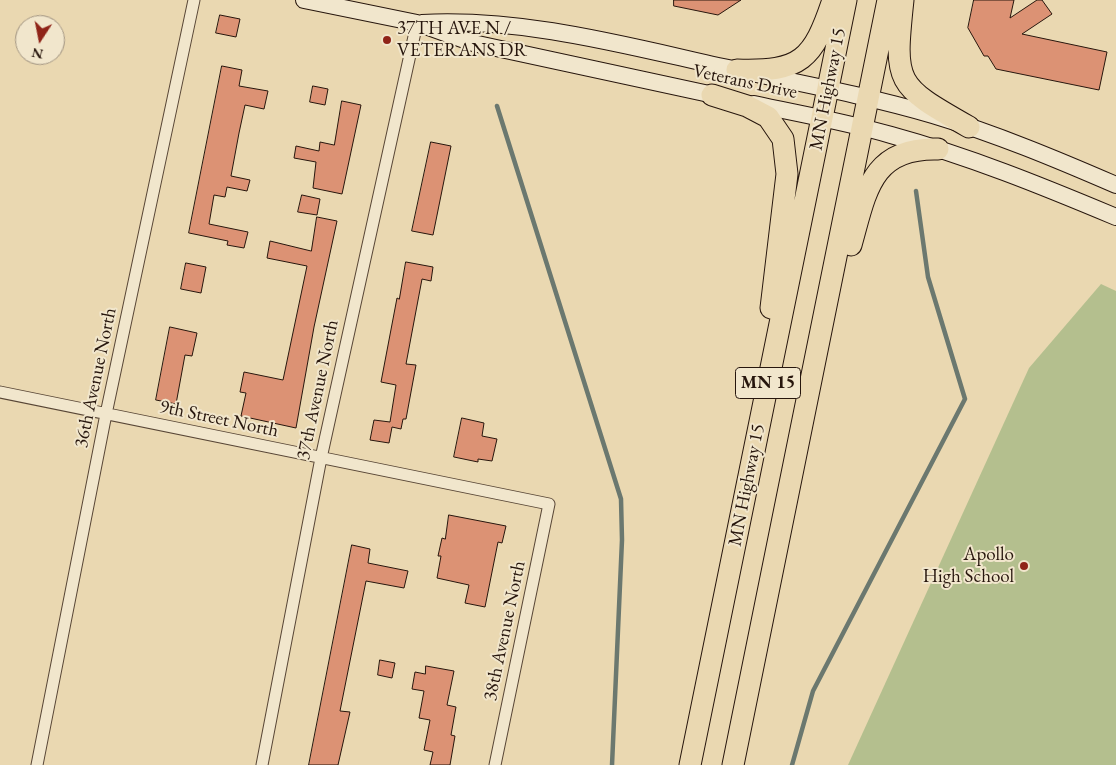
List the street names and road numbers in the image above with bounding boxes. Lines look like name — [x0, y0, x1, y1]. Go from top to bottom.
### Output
street label: MN Highway 15 — [805, 26, 851, 152]
street label: Veterans Drive — [691, 60, 799, 104]
street label: 36th Avenue North — [70, 306, 122, 450]
street label: 37th Avenue North — [292, 318, 344, 462]
road number: MN 15 — [736, 368, 800, 398]
street label: 9th Street North — [158, 395, 280, 443]
street label: MN Highway 15 — [724, 422, 770, 548]
street label: 38th Avenue North — [479, 559, 531, 703]

